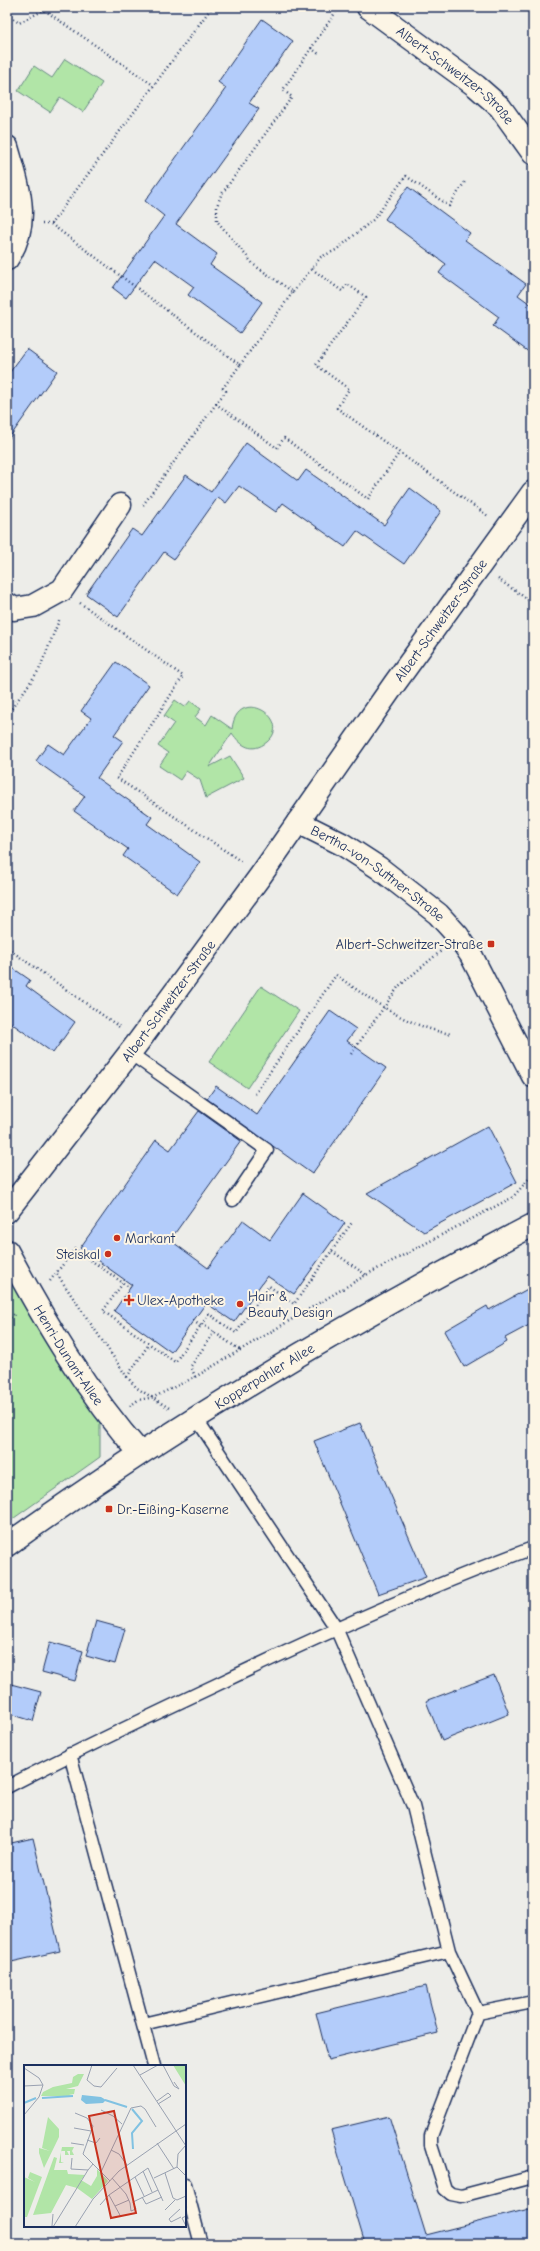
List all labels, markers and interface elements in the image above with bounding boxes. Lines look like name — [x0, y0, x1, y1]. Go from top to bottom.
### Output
street label: Albert-Schweitzer-Straße — [393, 23, 518, 128]
street label: Albert-Schweitzer-Straße — [391, 556, 491, 685]
street label: Bertha-von-Suttner-Straße — [308, 822, 448, 925]
place label: Albert-Schweitzer-Straße — [336, 936, 483, 953]
street label: Albert-Schweitzer-Straße — [118, 937, 219, 1065]
marker: Albert-Schweitzer-Straße — [486, 939, 496, 949]
place label: Markant — [125, 1230, 176, 1247]
marker: Markant — [112, 1233, 122, 1243]
place label: Steiskal — [56, 1246, 100, 1263]
marker: Steiskal — [103, 1249, 113, 1259]
place label: Hair & Beauty Design — [248, 1288, 333, 1321]
place label: Ulex-Apotheke — [137, 1292, 224, 1309]
marker: Ulex-Apotheke — [124, 1295, 134, 1305]
marker: Hair & Beauty Design — [235, 1299, 245, 1309]
street label: Henri-Dunant-Allee — [30, 1302, 107, 1409]
street label: Kopperpahler Allee — [212, 1340, 318, 1413]
place label: Dr.-Eißing-Kaserne — [117, 1501, 229, 1518]
marker: Dr.-Eißing-Kaserne — [104, 1504, 114, 1514]
inset map — [24, 2065, 186, 2227]

